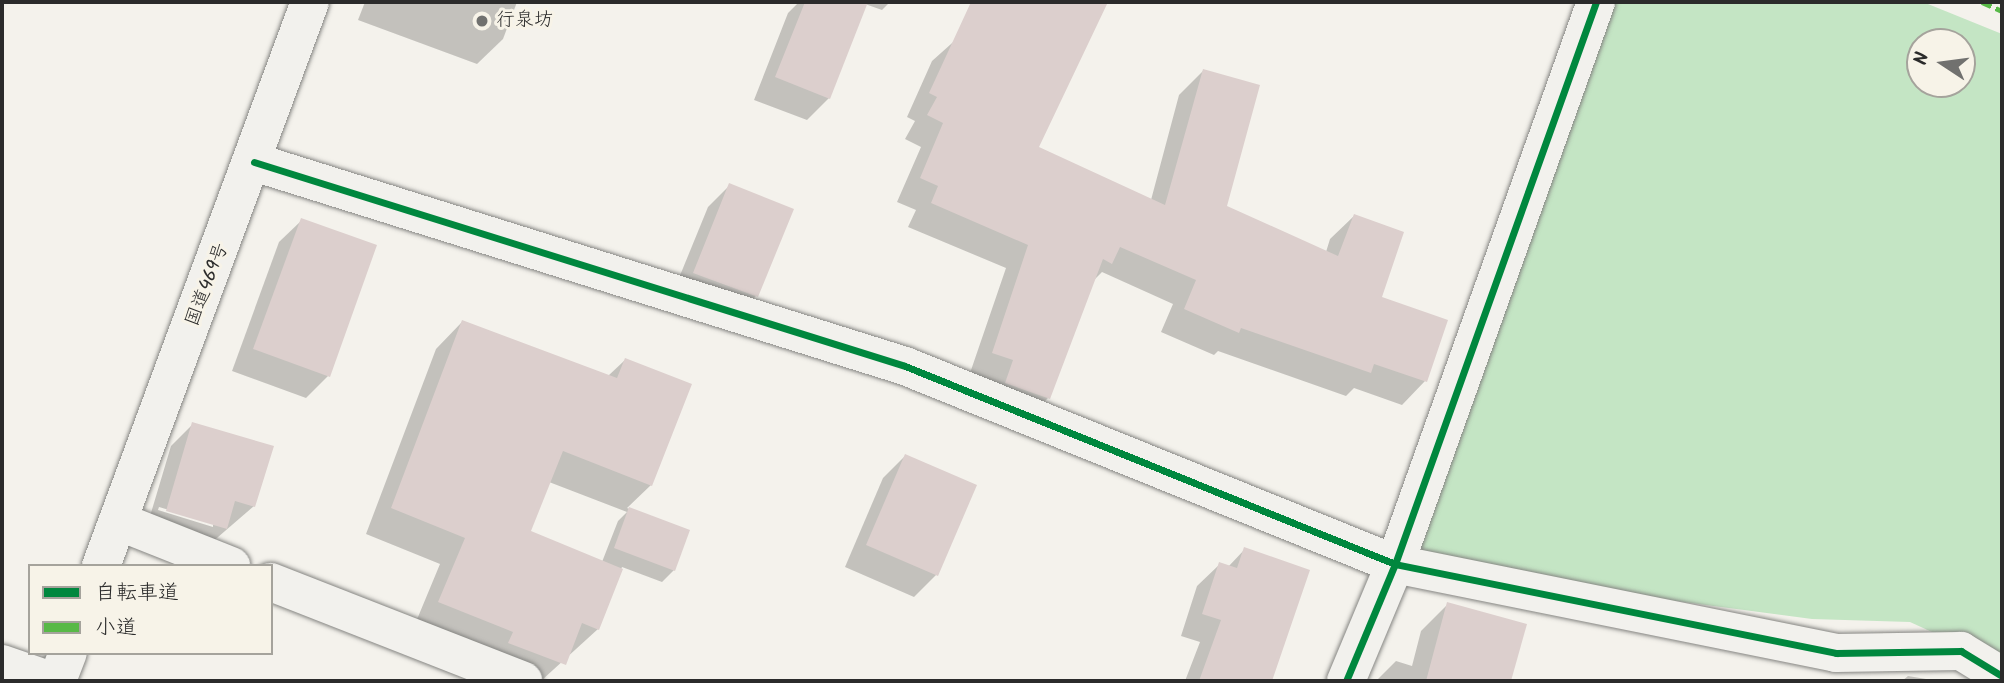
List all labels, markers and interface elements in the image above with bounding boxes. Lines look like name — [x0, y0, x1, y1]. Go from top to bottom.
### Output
place label: 行泉坊 — [496, 10, 553, 32]
marker: 行泉坊 — [474, 13, 490, 29]
north arrow — [1906, 28, 1976, 98]
text: N — [1907, 50, 1938, 68]
street label: 国道469号 — [182, 240, 234, 330]
legend — [28, 564, 273, 655]
text: 自転車道 — [95, 577, 179, 610]
text: 小道 — [95, 612, 137, 645]

